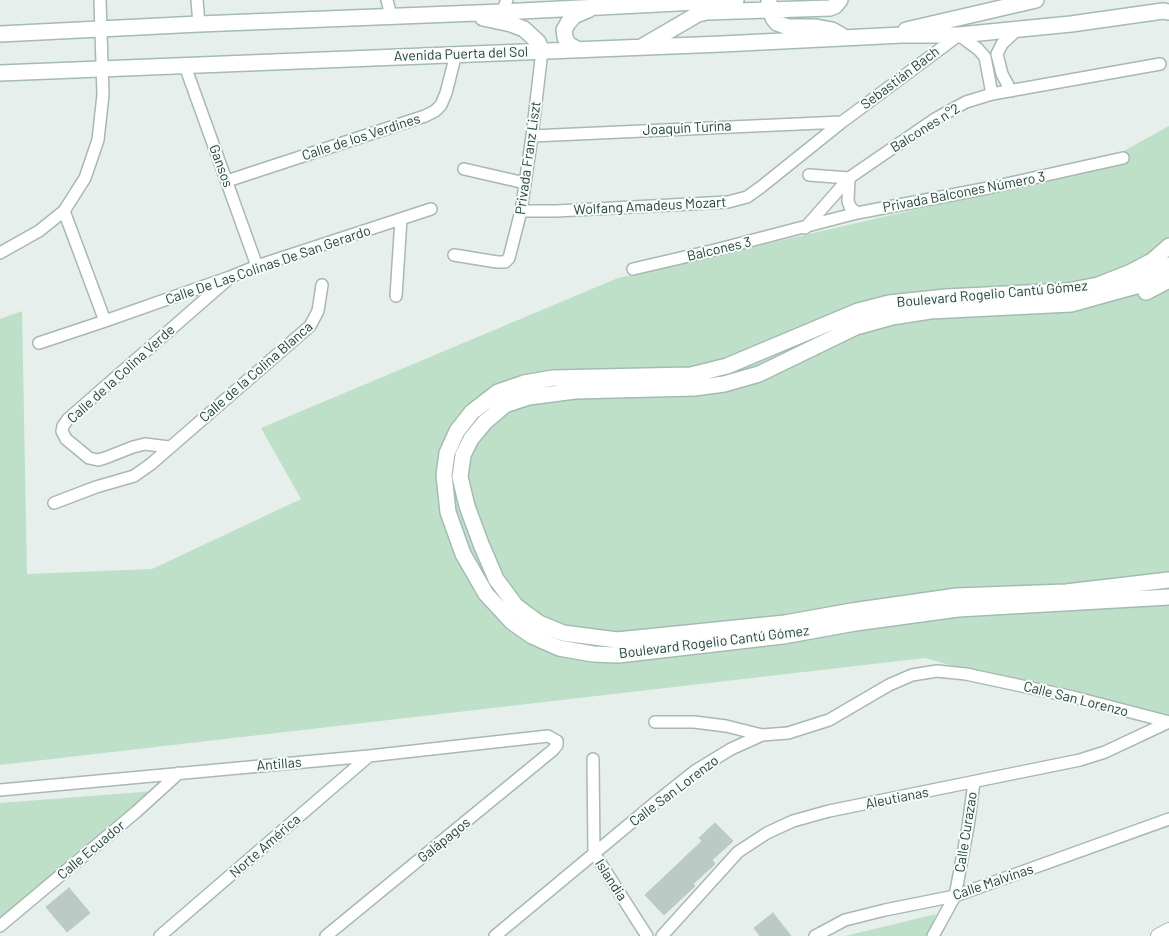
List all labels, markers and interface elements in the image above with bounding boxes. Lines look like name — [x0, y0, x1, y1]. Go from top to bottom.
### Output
street label: Avenida Puerta del Sol — [394, 43, 528, 65]
street label: Sebastián Bach — [857, 43, 943, 113]
street label: Privada Franz Liszt — [512, 100, 544, 216]
street label: Balcones n°2 — [887, 100, 963, 156]
street label: Calle de los Verdines — [300, 110, 422, 164]
street label: Joaquín Turína — [642, 117, 732, 139]
street label: Gansos — [206, 142, 236, 190]
street label: Privada Balcones Número 3 — [881, 168, 1047, 216]
street label: Wolfang Amadeus Mozart — [573, 194, 727, 218]
street label: Calle De Las Colinas De San Gerardo — [163, 222, 373, 308]
street label: Balcones 3 — [685, 233, 753, 265]
street label: Boulevard Rogelio Cantú Gómez — [896, 277, 1088, 311]
street label: Calle de la Colina Blanca — [196, 318, 316, 426]
street label: Calle de la Colina Verde — [64, 321, 178, 427]
street label: Boulevard Rogelio Cantú Gómez — [618, 622, 810, 662]
street label: Calle San Lorenzo — [1022, 678, 1130, 720]
street label: Calle San Lorenzo — [626, 752, 722, 830]
street label: Antillas — [256, 754, 302, 774]
street label: Aleutianas — [864, 784, 930, 812]
street label: Calle Curazao — [951, 790, 981, 874]
street label: Norte América — [226, 811, 304, 881]
street label: Galápagos — [414, 814, 474, 866]
street label: Calle Ecuador — [54, 817, 128, 883]
street label: Islandia — [591, 856, 631, 904]
street label: Calle Malvinas — [950, 860, 1036, 904]

